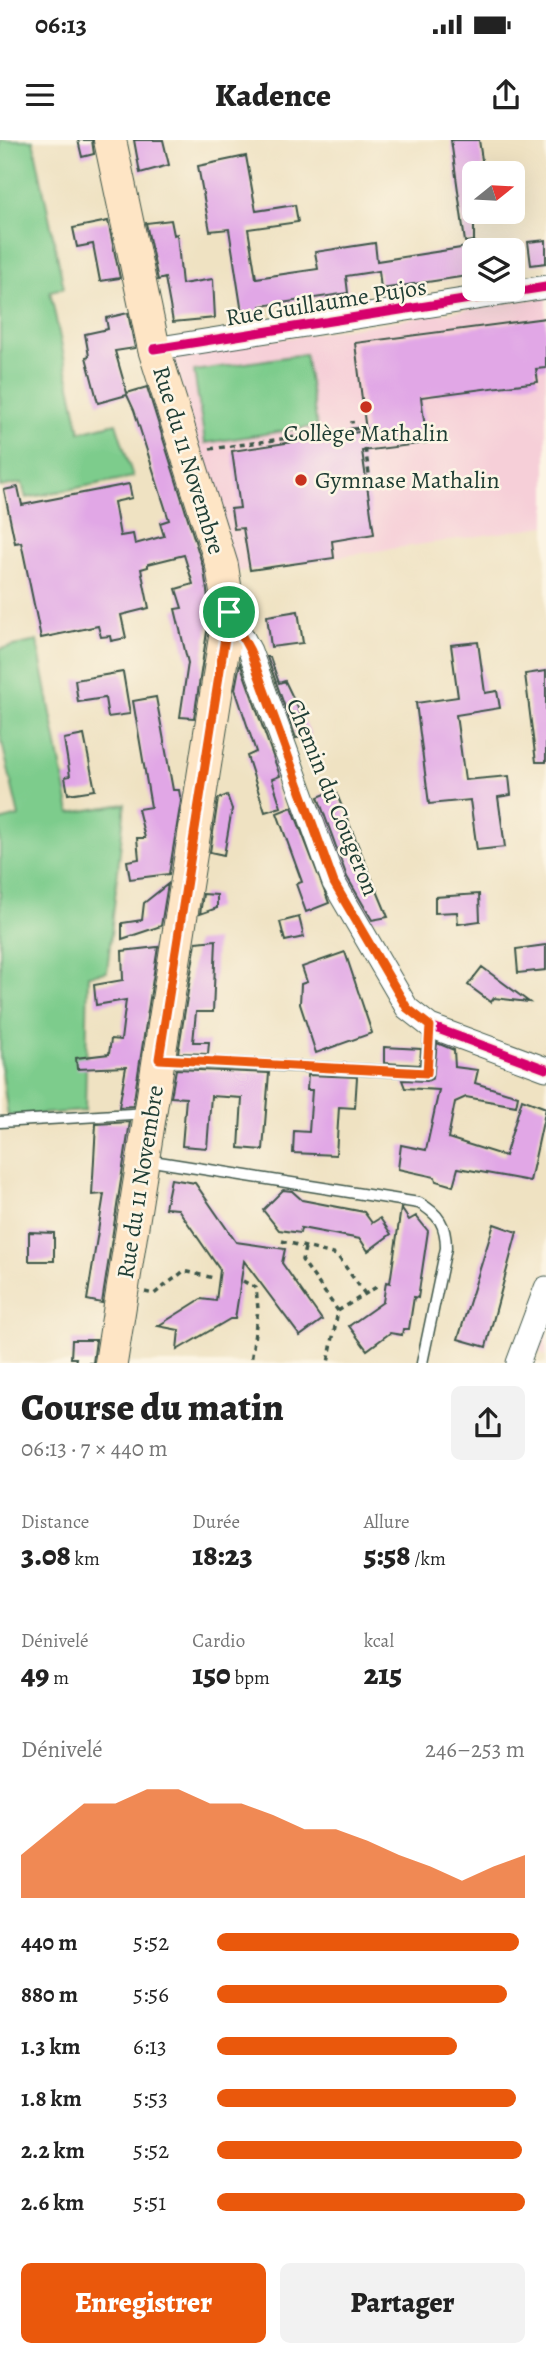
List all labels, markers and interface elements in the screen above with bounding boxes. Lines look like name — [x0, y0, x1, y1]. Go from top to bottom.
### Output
text: 06:13 — [35, 7, 87, 42]
text: Kadence — [215, 73, 331, 117]
icon: menu — [21, 76, 59, 114]
icon: share — [487, 76, 525, 114]
north arrow — [462, 161, 525, 224]
map controls — [462, 161, 525, 301]
button: layers — [462, 238, 525, 301]
street label: Rue Guillaume Pujos — [223, 270, 429, 334]
street label: Rue du 11 Novembre — [145, 362, 233, 558]
marker: Collège Mathalin — [358, 399, 374, 415]
place label: Collège Mathalin — [283, 417, 449, 449]
place label: Gymnase Mathalin — [315, 464, 500, 496]
marker: Gymnase Mathalin — [293, 472, 309, 488]
pin — [199, 582, 259, 642]
icon: arrive — [210, 593, 248, 631]
street label: Chemin du Cougeron — [279, 694, 387, 900]
street label: Rue du 11 Novembre — [109, 1083, 171, 1281]
text: Course du matin — [21, 1381, 284, 1433]
button: share — [451, 1386, 525, 1460]
text: 06:13 · 7 × 440 m — [21, 1433, 168, 1464]
text: Distance — [21, 1509, 89, 1535]
text: Durée — [192, 1509, 240, 1535]
text: Allure — [364, 1509, 410, 1535]
text: 3.08 — [21, 1535, 71, 1575]
text: 18:23 — [192, 1535, 253, 1575]
text: 5:58 — [364, 1535, 411, 1575]
text: km — [71, 1546, 100, 1572]
text: /km — [411, 1546, 446, 1572]
text: Dénivelé — [21, 1628, 88, 1654]
text: Cardio — [192, 1628, 245, 1654]
text: kcal — [364, 1628, 394, 1654]
text: 49 — [21, 1654, 49, 1694]
text: 150 — [192, 1654, 231, 1694]
text: 215 — [364, 1654, 402, 1694]
text: m — [49, 1665, 69, 1691]
text: bpm — [231, 1665, 270, 1691]
text: Dénivelé — [21, 1734, 103, 1765]
text: 246–253 m — [425, 1734, 525, 1765]
text: 440 m — [21, 1927, 77, 1958]
text: 5:52 — [133, 1927, 169, 1958]
text: 880 m — [21, 1979, 78, 2010]
text: 5:56 — [133, 1979, 169, 2010]
text: 1.3 km — [21, 2031, 81, 2062]
text: 6:13 — [133, 2031, 167, 2062]
text: 1.8 km — [21, 2083, 82, 2114]
text: 5:53 — [133, 2083, 168, 2114]
text: 2.2 km — [21, 2135, 85, 2166]
text: 5:52 — [133, 2135, 169, 2166]
text: 2.6 km — [21, 2187, 84, 2218]
text: 5:51 — [133, 2187, 166, 2218]
button: Enregistrer — [21, 2263, 266, 2343]
button: Partager — [280, 2263, 525, 2343]

